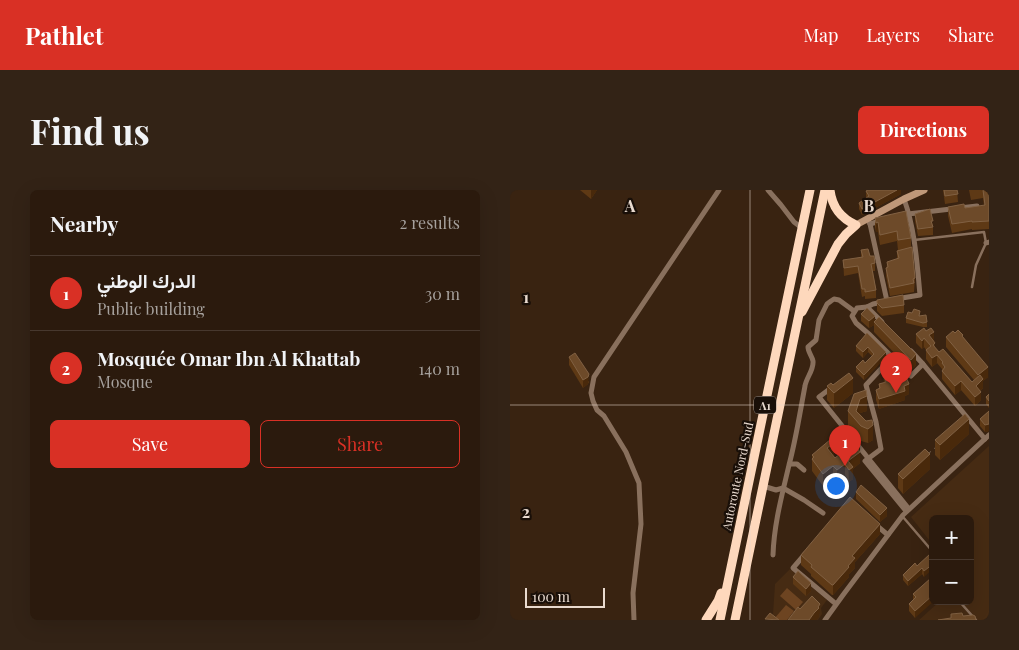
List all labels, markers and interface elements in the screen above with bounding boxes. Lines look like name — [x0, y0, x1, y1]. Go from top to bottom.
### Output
text: Pathlet — [25, 19, 103, 51]
text: Map — [803, 23, 838, 47]
text: Layers — [866, 23, 920, 47]
text: Share — [948, 23, 994, 47]
button: Directions — [858, 106, 989, 154]
text: Find us — [30, 107, 150, 154]
text: A — [624, 195, 636, 216]
text: B — [864, 195, 875, 216]
text: Nearby — [50, 209, 119, 237]
text: 2 results — [400, 212, 460, 233]
text: الدرك الوطني — [97, 267, 196, 293]
text: 1 — [63, 283, 69, 304]
text: 30 m — [425, 283, 460, 304]
text: 1 — [523, 286, 529, 307]
text: Public building — [97, 298, 205, 319]
text: Mosquée Omar Ibn Al Khattab — [97, 345, 360, 371]
pin: 2 — [880, 352, 912, 393]
text: 2 — [62, 358, 70, 379]
text: 140 m — [418, 358, 460, 379]
text: Mosque — [97, 371, 153, 392]
road number: A1 — [754, 396, 776, 414]
button: Save — [50, 420, 250, 468]
button: Share — [260, 420, 460, 468]
street label: Autoroute Nord-Sud — [718, 420, 756, 533]
pin: 1 — [829, 425, 861, 466]
your location — [823, 473, 849, 499]
text: 2 — [522, 501, 530, 522]
map controls — [929, 515, 974, 605]
button: + — [929, 515, 974, 560]
button: − — [929, 560, 974, 605]
scale bar — [525, 585, 605, 608]
text: 100 m — [532, 587, 570, 606]

